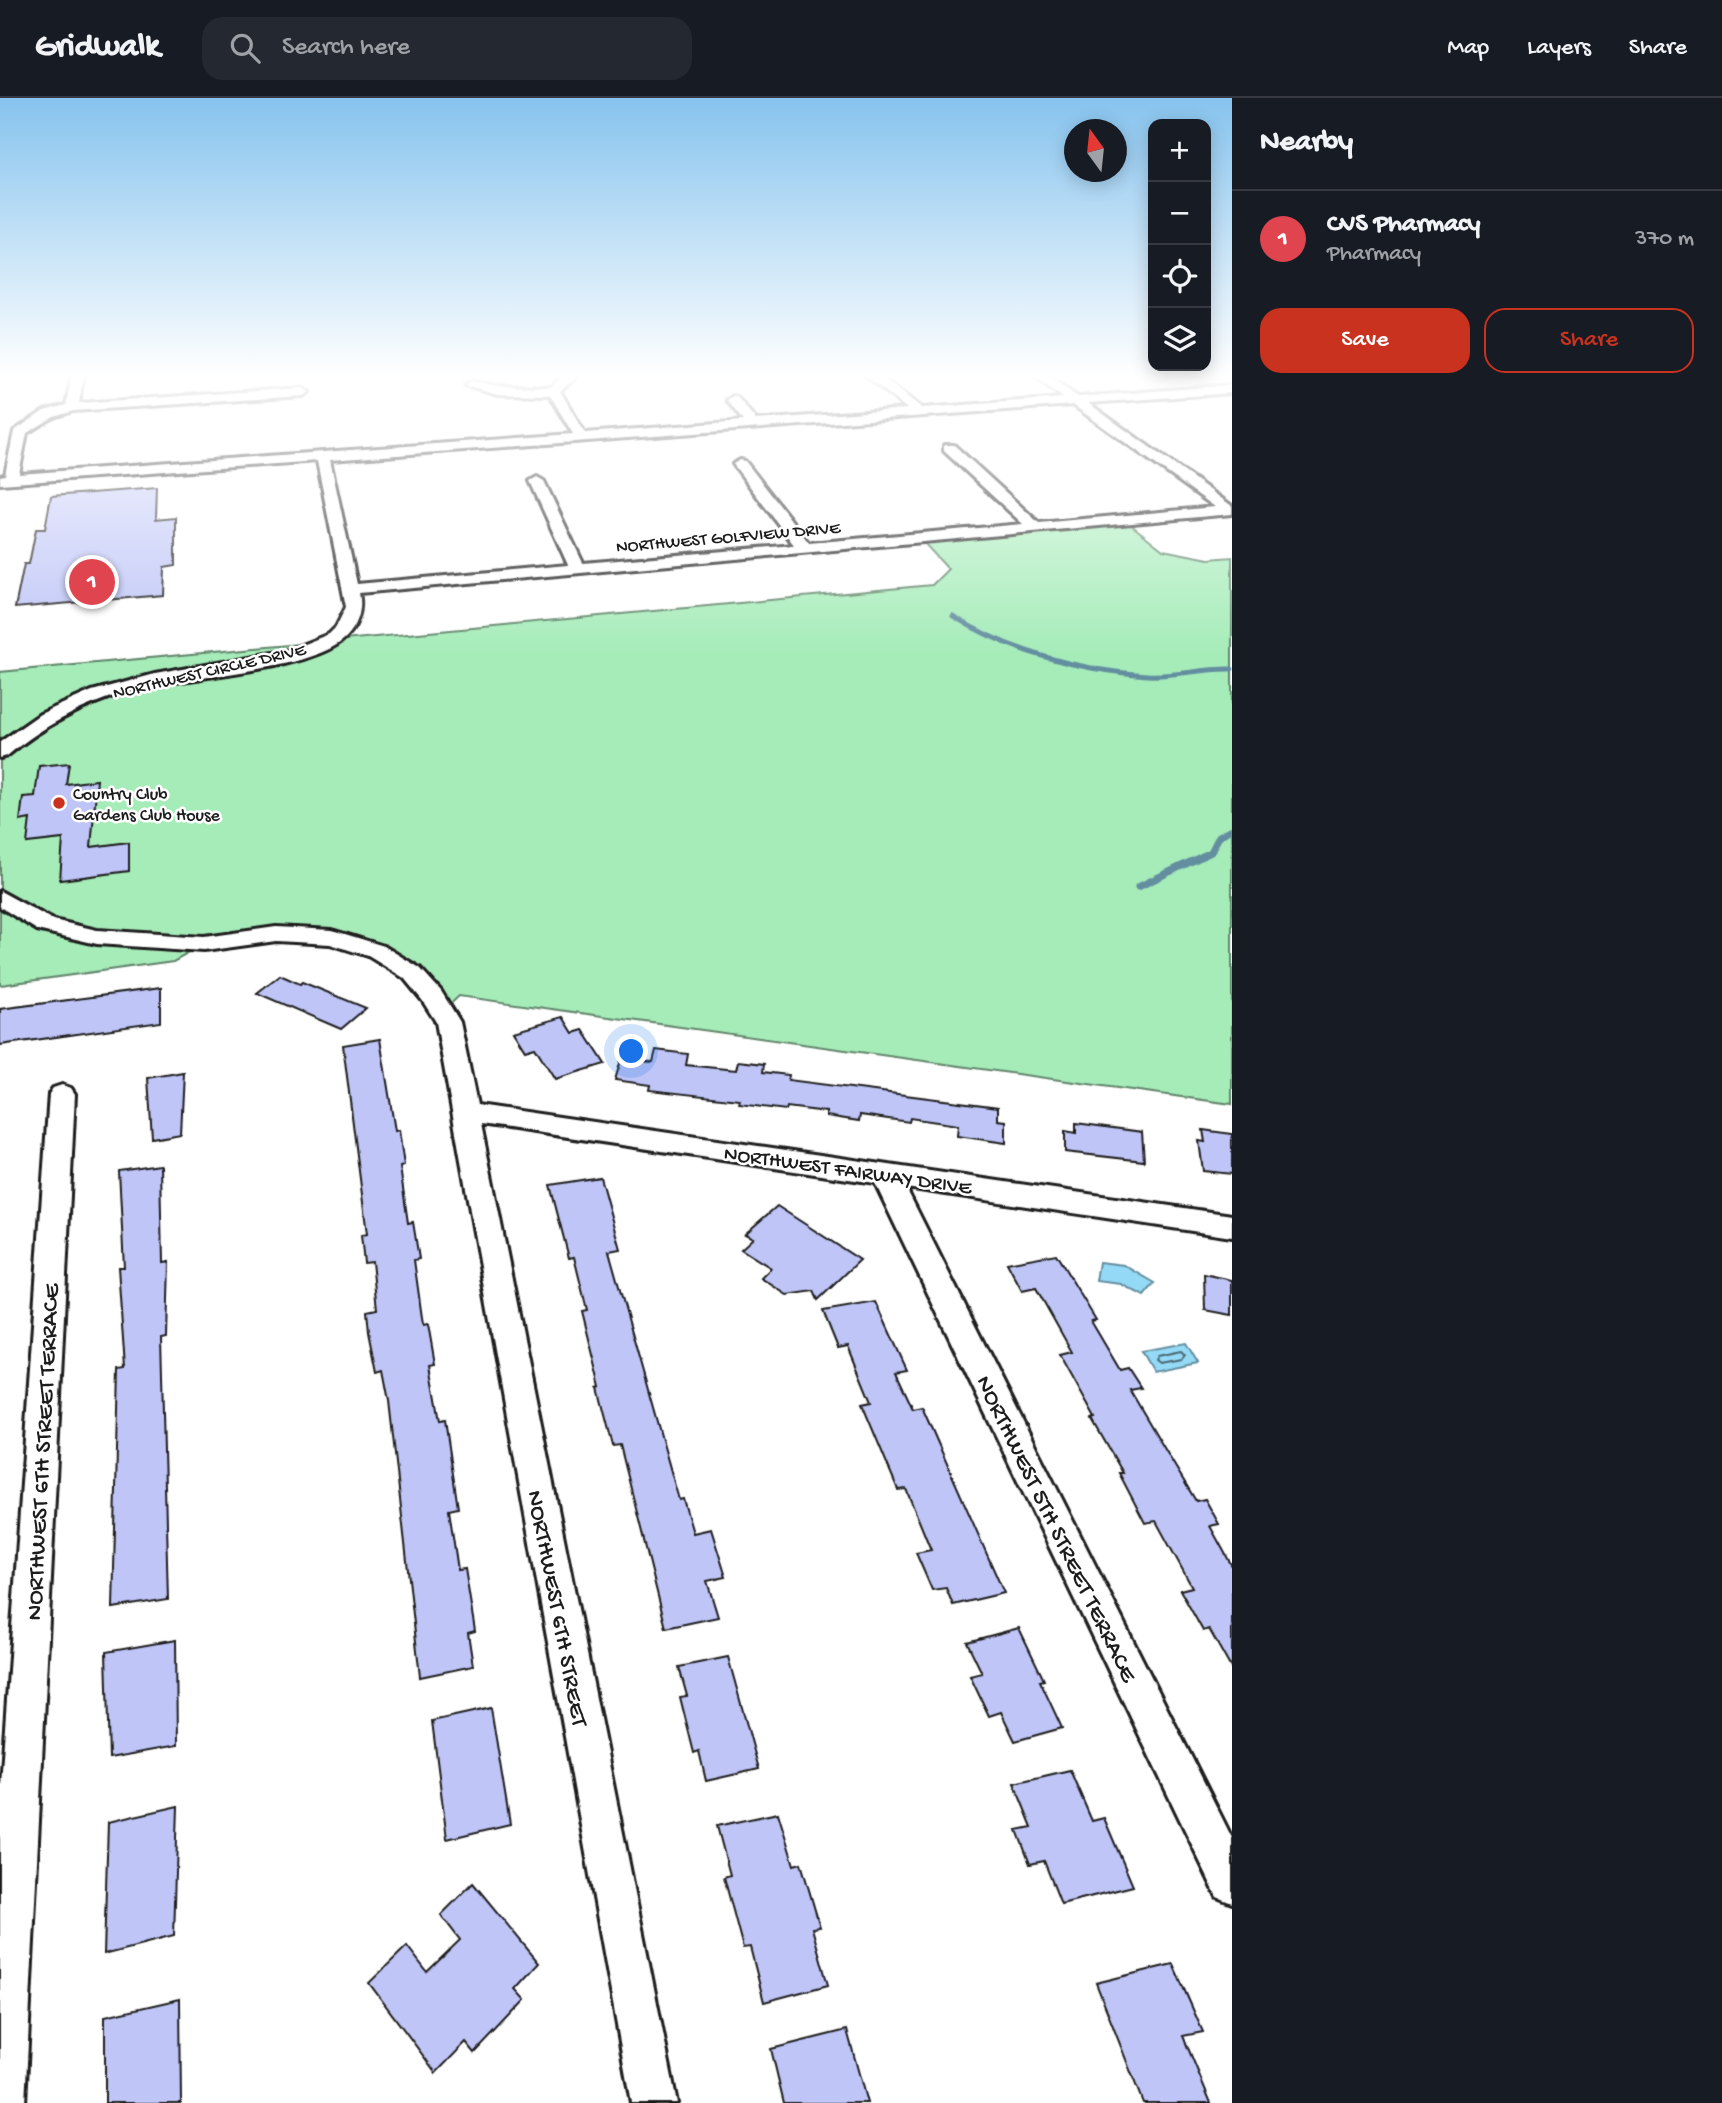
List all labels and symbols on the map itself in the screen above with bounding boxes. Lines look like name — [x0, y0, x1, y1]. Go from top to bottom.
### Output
north arrow — [1064, 119, 1127, 182]
street label: NORTHWEST GOLFVIEW DRIVE — [615, 518, 842, 559]
pin: 1 — [69, 556, 115, 608]
street label: NORTHWEST CIRCLE DRIVE — [111, 640, 309, 705]
place label: Country Club Gardens Club House — [73, 785, 221, 827]
marker: Country Club Gardens Club House — [51, 795, 67, 811]
your location — [614, 1034, 648, 1068]
street label: NORTHWEST FAIRWAY DRIVE — [722, 1143, 974, 1202]
street label: NORTHWEST 6TH STREET TERRACE — [21, 1282, 68, 1621]
street label: NORTHWEST 5TH STREET TERRACE — [968, 1372, 1142, 1688]
street label: NORTHWEST 6TH STREET — [518, 1488, 593, 1731]

